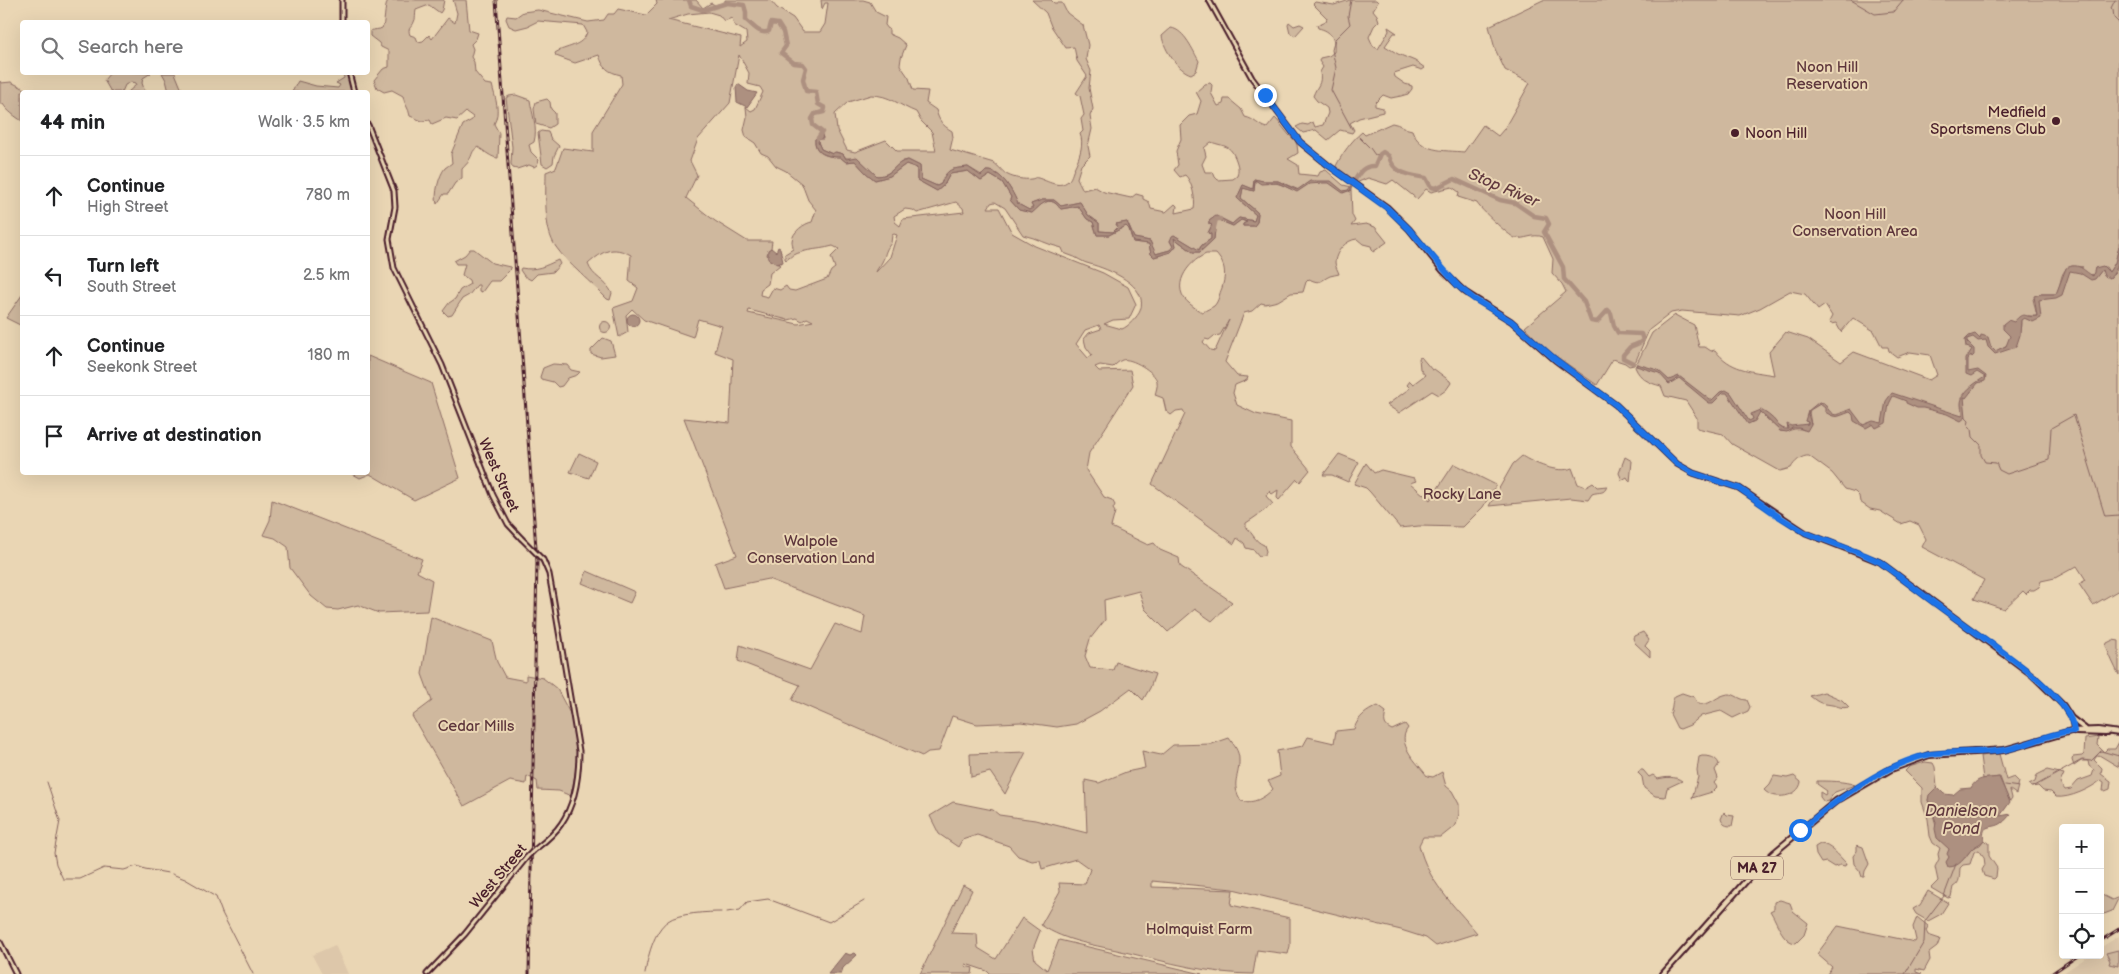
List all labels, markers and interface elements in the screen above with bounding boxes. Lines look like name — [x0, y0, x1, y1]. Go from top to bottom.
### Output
search box — [20, 20, 370, 75]
icon: search — [38, 34, 66, 62]
text: Search here — [78, 36, 183, 59]
park label: Noon Hill Reservation — [1786, 58, 1868, 94]
route end — [1254, 84, 1277, 107]
place label: Medfield Sportsmens Club — [1930, 103, 2047, 139]
text: 44 min — [40, 110, 105, 135]
text: Walk · 3.5 km — [258, 113, 350, 132]
marker: Medfield Sportsmens Club — [2050, 115, 2062, 127]
place label: Noon Hill — [1745, 124, 1807, 143]
marker: Noon Hill — [1729, 127, 1741, 139]
water label: Stop River — [1465, 165, 1543, 212]
text: Continue — [87, 175, 165, 198]
icon: ahead — [40, 182, 68, 210]
text: 780 m — [306, 186, 350, 205]
text: High Street — [87, 198, 168, 217]
park label: Noon Hill Conservation Area — [1792, 205, 1918, 241]
text: Turn left — [87, 255, 159, 278]
icon: left — [40, 262, 68, 290]
text: 2.5 km — [303, 266, 350, 285]
text: South Street — [87, 278, 176, 297]
text: Continue — [87, 335, 165, 358]
icon: ahead — [40, 342, 68, 370]
text: 180 m — [308, 346, 350, 365]
text: Seekonk Street — [87, 358, 197, 377]
icon: arrive — [40, 422, 68, 450]
text: Arrive at destination — [87, 424, 262, 447]
street label: West Street — [474, 435, 523, 515]
park label: Rocky Lane — [1423, 485, 1501, 504]
park label: Walpole Conservation Land — [747, 532, 875, 568]
park label: Cedar Mills — [438, 717, 515, 736]
water label: Danielson Pond — [1925, 802, 1997, 839]
route start — [1789, 819, 1812, 842]
map controls — [2059, 824, 2104, 959]
button: + — [2059, 824, 2104, 869]
street label: West Street — [466, 840, 531, 913]
road number: MA 27 — [1731, 856, 1783, 880]
button: − — [2059, 869, 2104, 914]
button: locate — [2059, 914, 2104, 959]
park label: Holmquist Farm — [1146, 920, 1252, 939]

